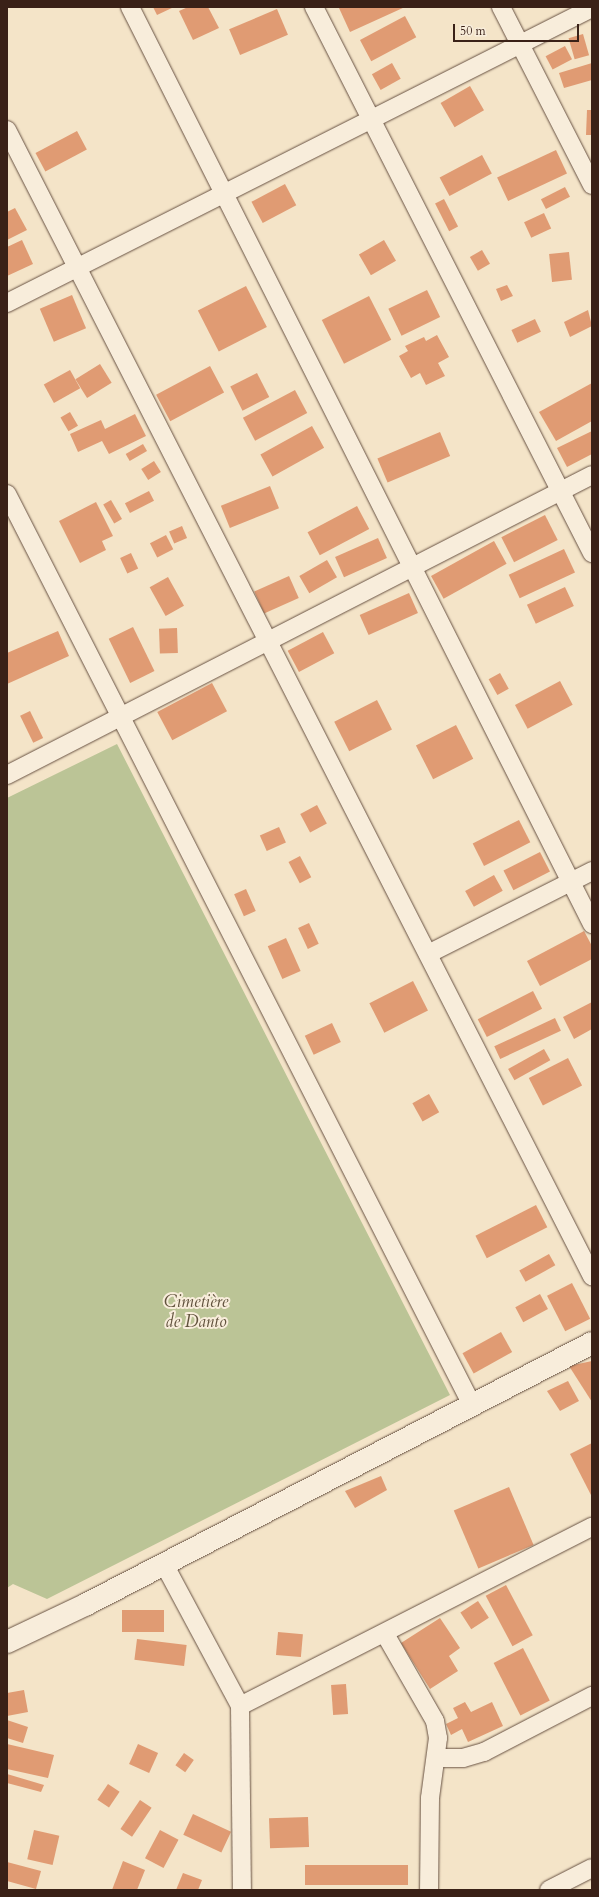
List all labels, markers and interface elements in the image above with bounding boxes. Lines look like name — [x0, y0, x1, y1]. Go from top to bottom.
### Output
scale bar — [455, 16, 581, 42]
text: 50 m — [460, 23, 486, 39]
park label: Cimetière de Danto — [164, 1292, 228, 1332]

